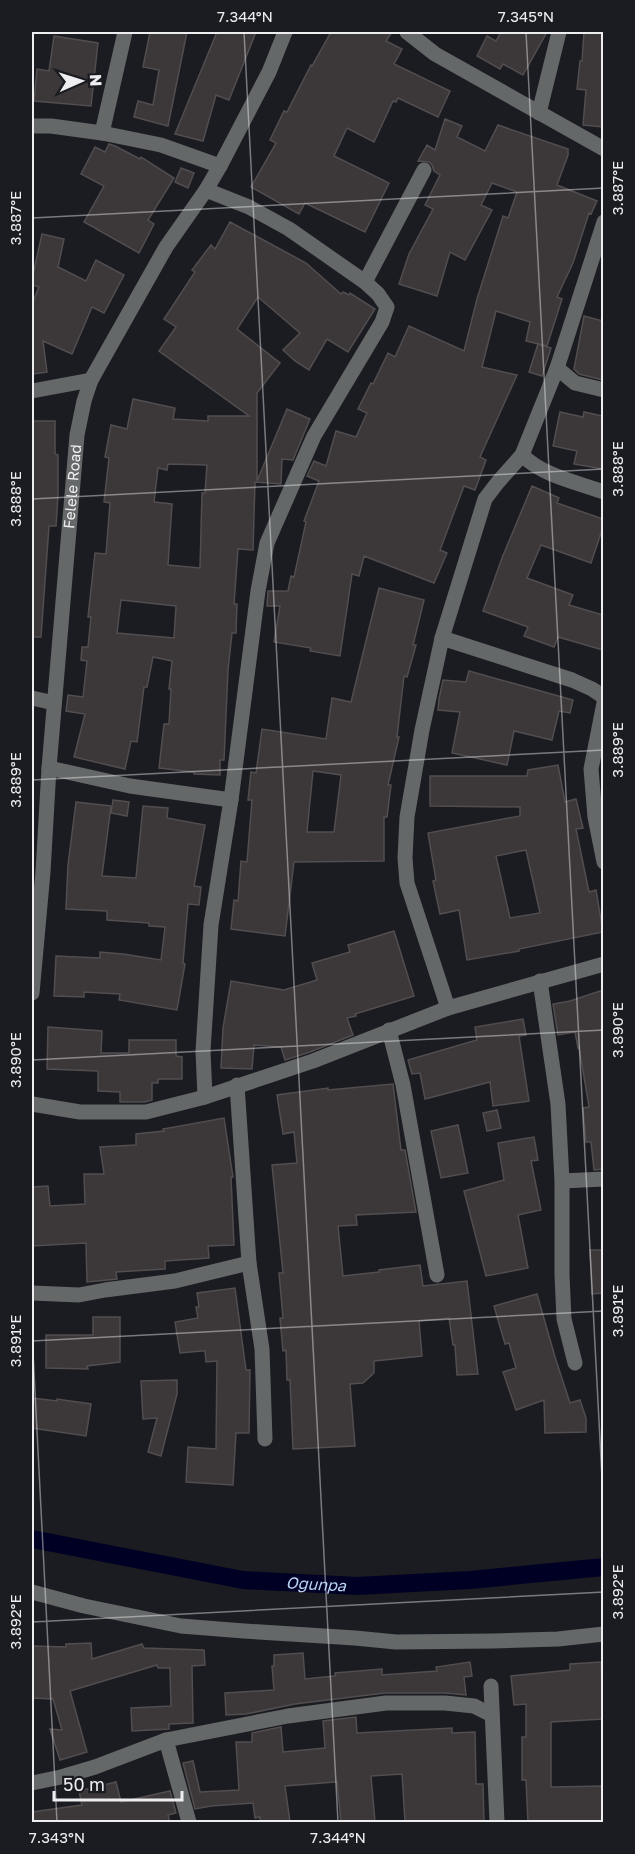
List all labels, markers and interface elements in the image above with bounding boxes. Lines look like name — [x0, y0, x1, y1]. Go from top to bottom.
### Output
text: 7.344°N — [217, 7, 273, 25]
text: 7.345°N — [498, 7, 554, 25]
north arrow — [51, 51, 111, 111]
text: N — [86, 74, 106, 87]
text: 3.887°E — [608, 161, 626, 215]
text: 3.887°E — [6, 191, 24, 245]
text: 3.888°E — [608, 441, 626, 497]
street label: Felele Road — [59, 444, 84, 530]
text: 3.888°E — [6, 471, 24, 527]
text: 3.889°E — [608, 722, 626, 778]
text: 3.889°E — [6, 752, 24, 808]
text: 3.890°E — [608, 1002, 626, 1058]
text: 3.890°E — [6, 1032, 24, 1088]
text: 3.891°E — [608, 1285, 626, 1337]
text: 3.891°E — [6, 1315, 24, 1367]
text: 3.892°E — [608, 1564, 626, 1620]
water label: Ogunpa — [285, 1572, 347, 1595]
text: 3.892°E — [6, 1594, 24, 1650]
scale bar — [54, 1764, 182, 1802]
text: 50 m — [63, 1773, 105, 1795]
text: 7.343°N — [29, 1828, 85, 1846]
text: 7.344°N — [310, 1828, 366, 1846]

